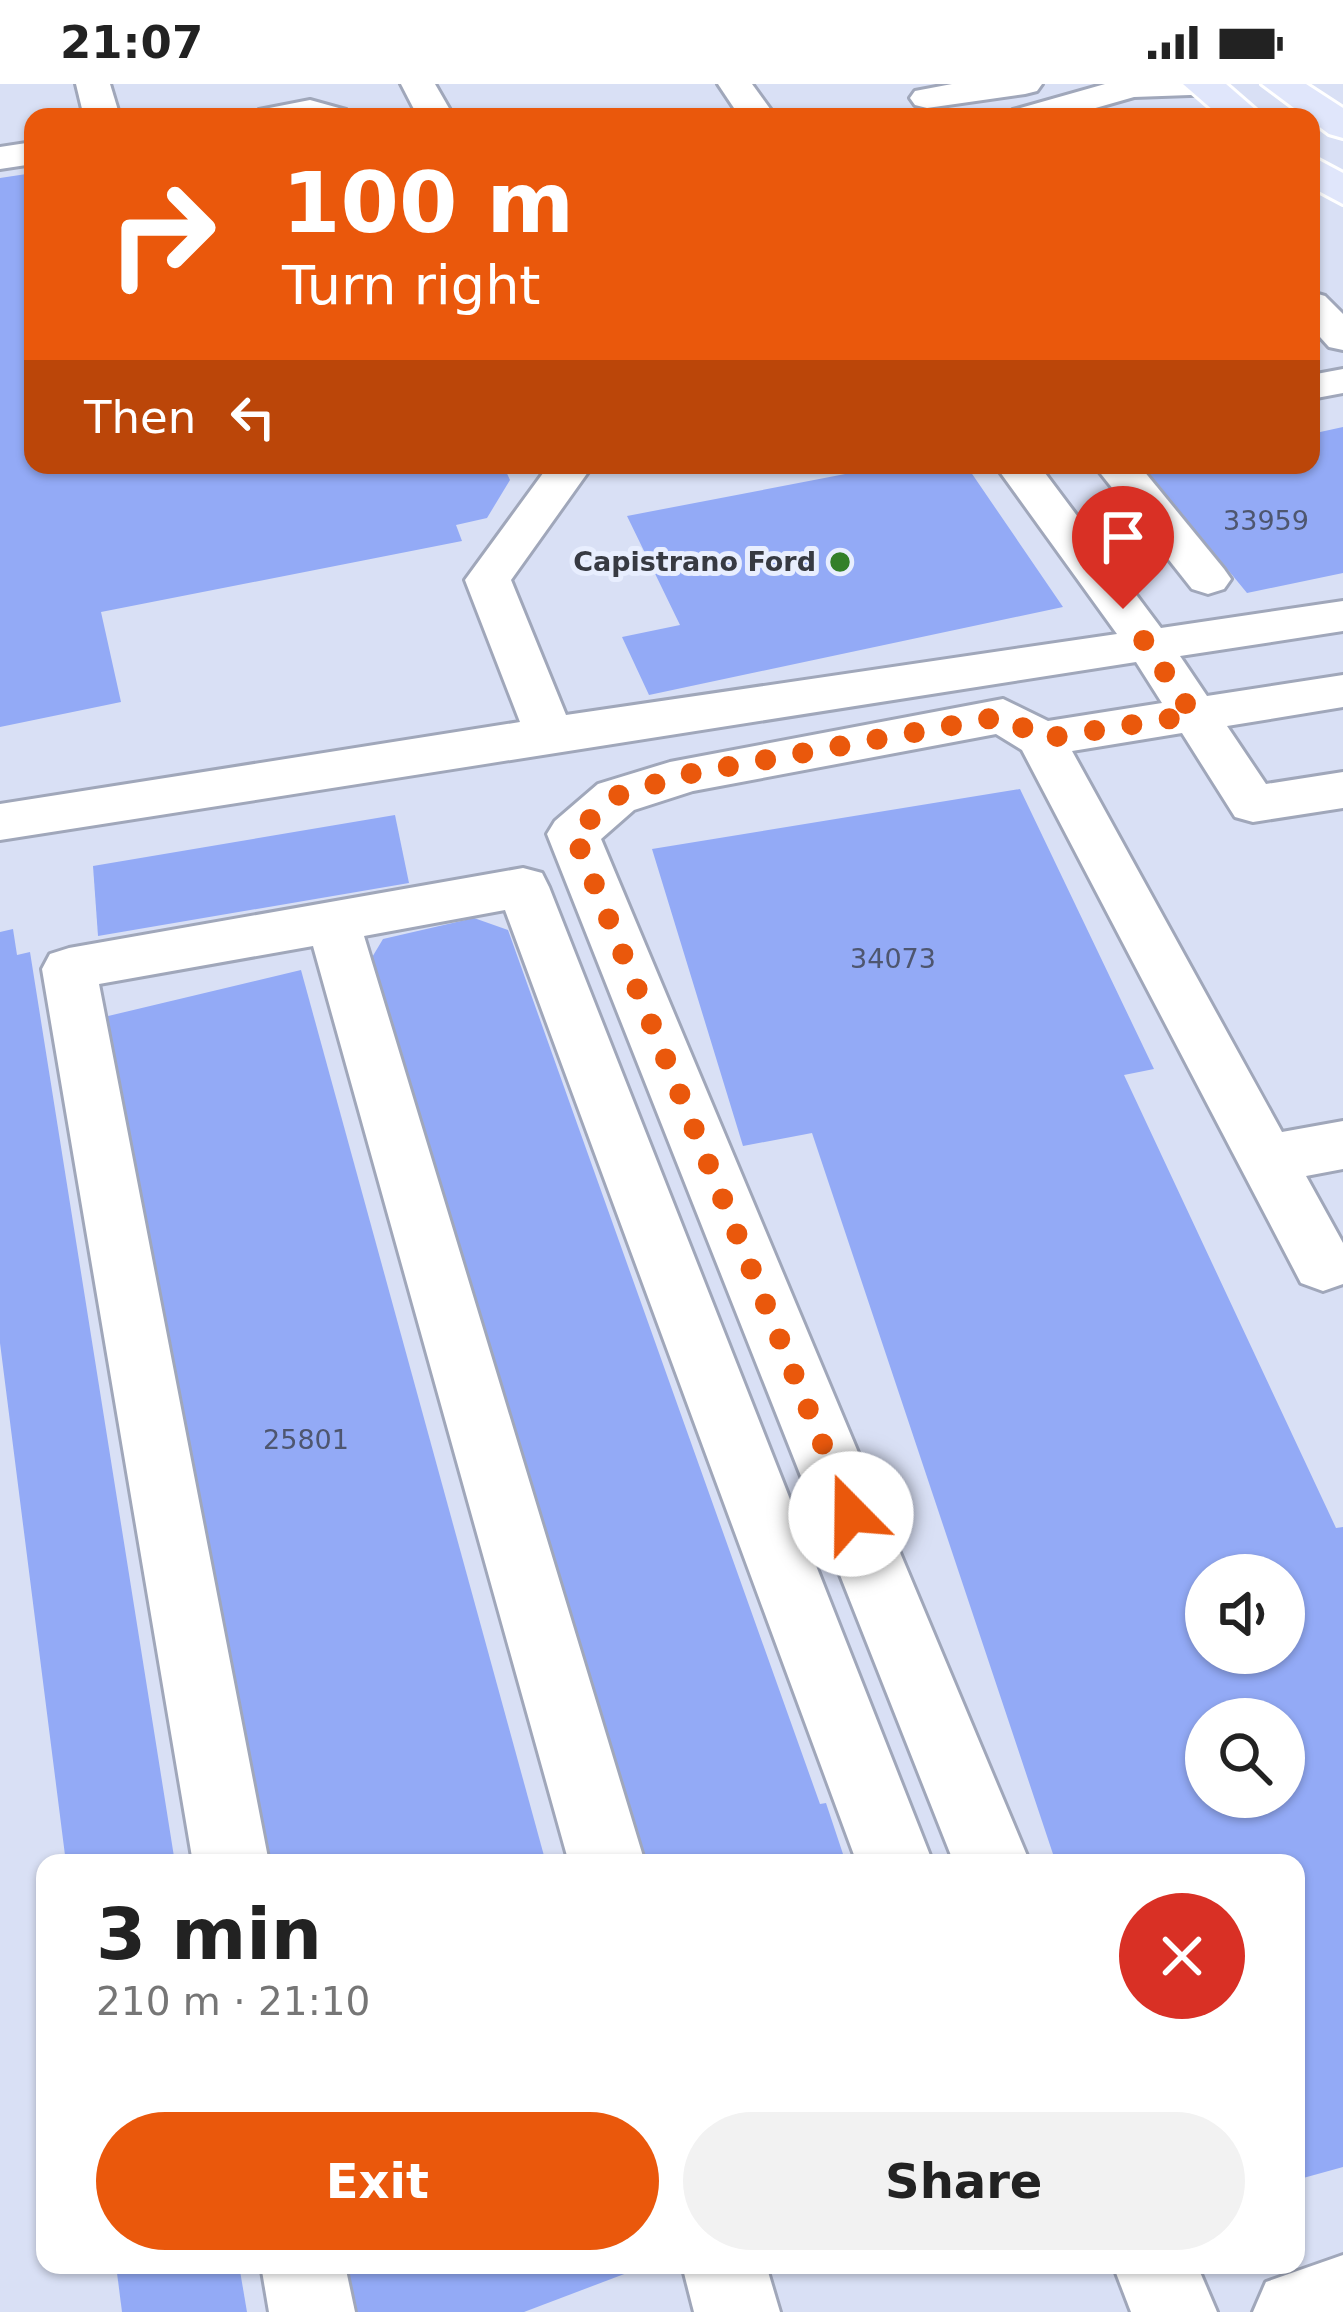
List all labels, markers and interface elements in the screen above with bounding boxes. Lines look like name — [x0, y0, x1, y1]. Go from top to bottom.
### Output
text: 21:07 — [60, 16, 203, 69]
text: 100 m — [282, 154, 574, 252]
icon: right — [84, 156, 240, 312]
text: Turn right — [282, 254, 541, 317]
icon: left — [220, 384, 286, 450]
text: Then — [84, 391, 196, 444]
pin — [1072, 486, 1174, 609]
icon: arrive — [1090, 504, 1156, 570]
house number: 33959 — [1223, 505, 1309, 536]
place label: Capistrano Ford — [573, 546, 816, 577]
marker: Capistrano Ford — [827, 549, 853, 575]
house number: 34073 — [850, 943, 936, 974]
house number: 25801 — [263, 1424, 349, 1455]
position arrow — [788, 1451, 914, 1577]
map controls — [1185, 1554, 1305, 1818]
button: sound — [1185, 1554, 1305, 1674]
button: search — [1185, 1698, 1305, 1818]
text: 3 min — [96, 1892, 322, 1976]
button: close — [1119, 1893, 1245, 2019]
text: 210 m · 21:10 — [96, 1979, 370, 2024]
button: Exit — [96, 2112, 659, 2250]
button: Share — [683, 2112, 1245, 2250]

